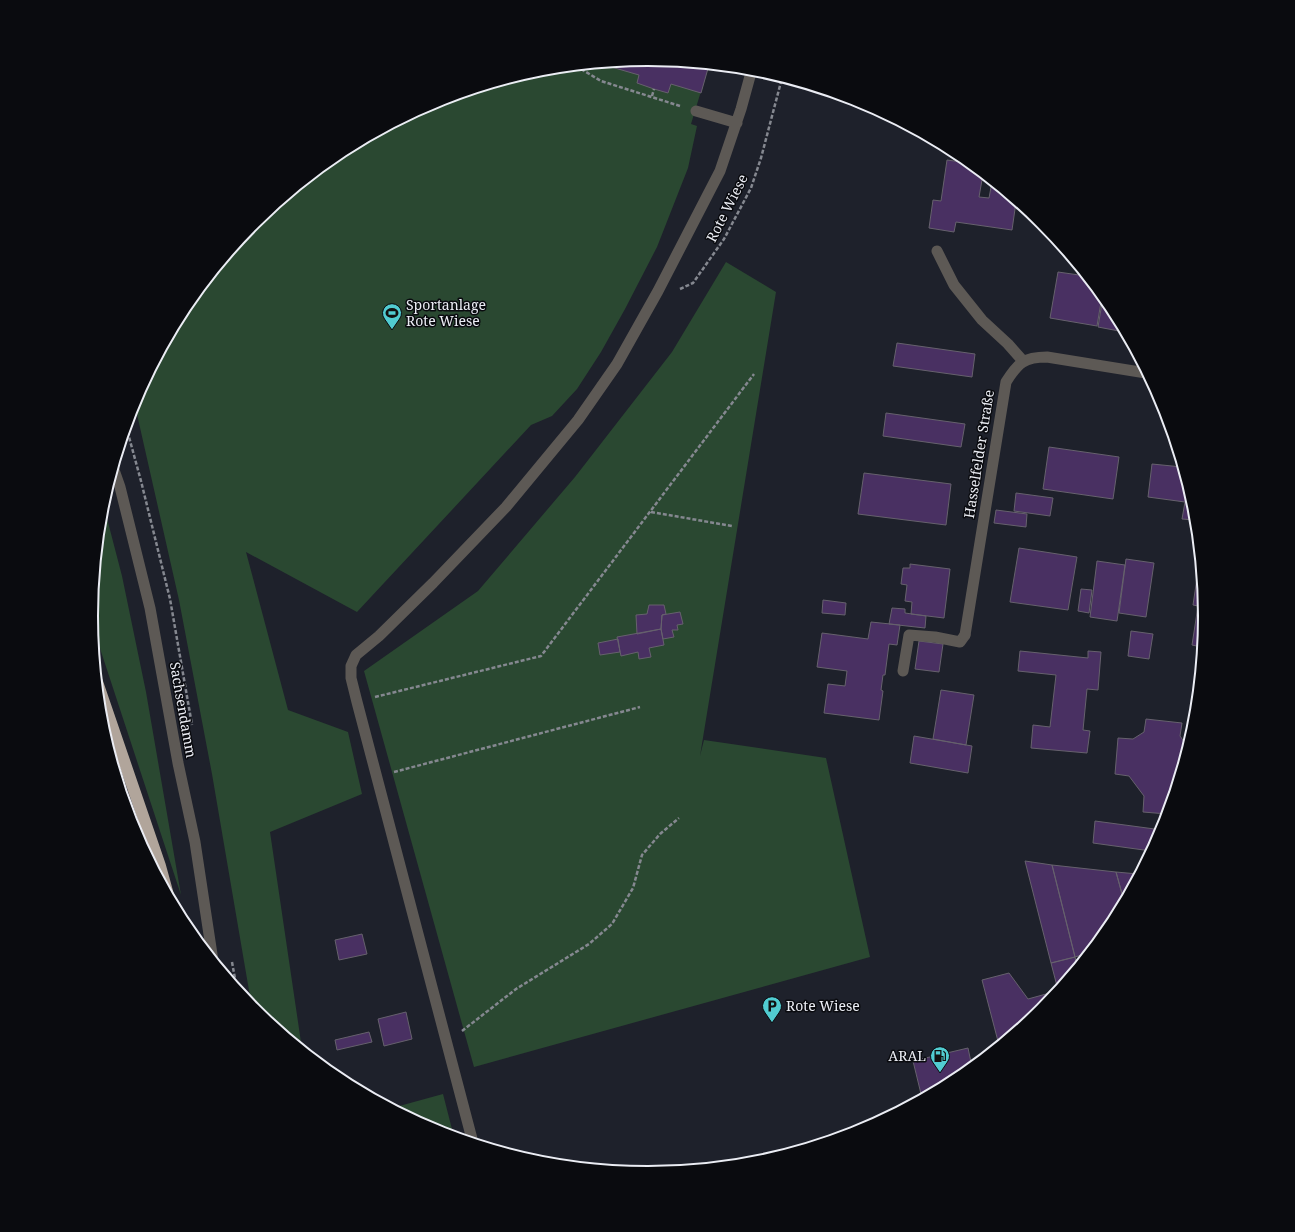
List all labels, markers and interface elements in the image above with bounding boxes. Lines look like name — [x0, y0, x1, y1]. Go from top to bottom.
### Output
street label: Rote Wiese — [701, 171, 752, 245]
place label: Sportanlage Rote Wiese — [406, 295, 486, 330]
sports icon: Sportanlage Rote Wiese — [381, 302, 403, 330]
street label: Hasselfelder Straße — [959, 388, 998, 520]
street label: Sachsendamm — [166, 660, 201, 759]
parking icon: Rote Wiese — [761, 995, 783, 1023]
place label: Rote Wiese — [786, 996, 860, 1015]
fuel station icon: ARAL — [929, 1045, 951, 1073]
place label: ARAL — [888, 1046, 926, 1065]

